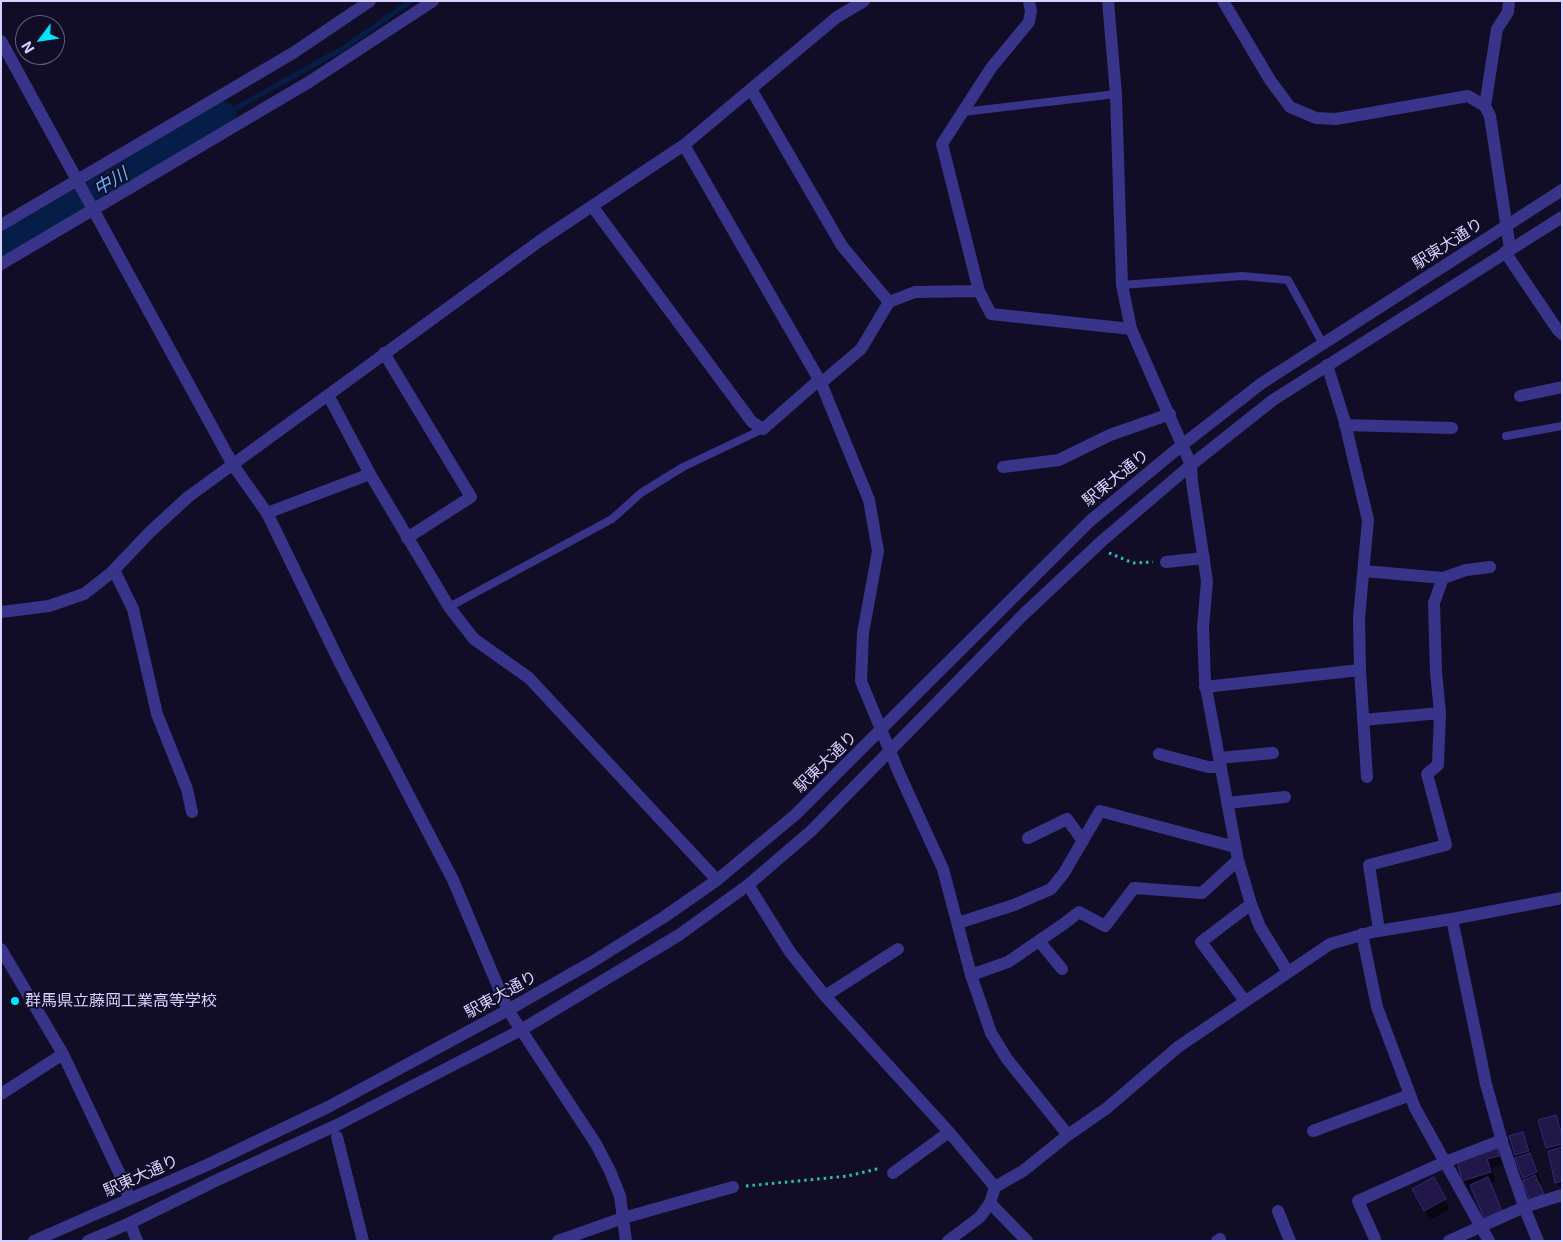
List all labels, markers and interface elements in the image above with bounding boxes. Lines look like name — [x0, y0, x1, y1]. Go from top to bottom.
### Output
north arrow — [15, 15, 65, 65]
text: N — [18, 39, 38, 56]
water label: 中川 — [90, 163, 132, 201]
street label: 駅東大通り — [1409, 214, 1487, 274]
street label: 駅東大通り — [1079, 445, 1153, 511]
street label: 駅東大通り — [791, 727, 861, 797]
street label: 駅東大通り — [461, 967, 541, 1023]
place label: 群馬県立藤岡工業高等学校 — [25, 991, 217, 1011]
marker: 群馬県立藤岡工業高等学校 — [9, 995, 21, 1007]
street label: 駅東大通り — [101, 1151, 181, 1201]

